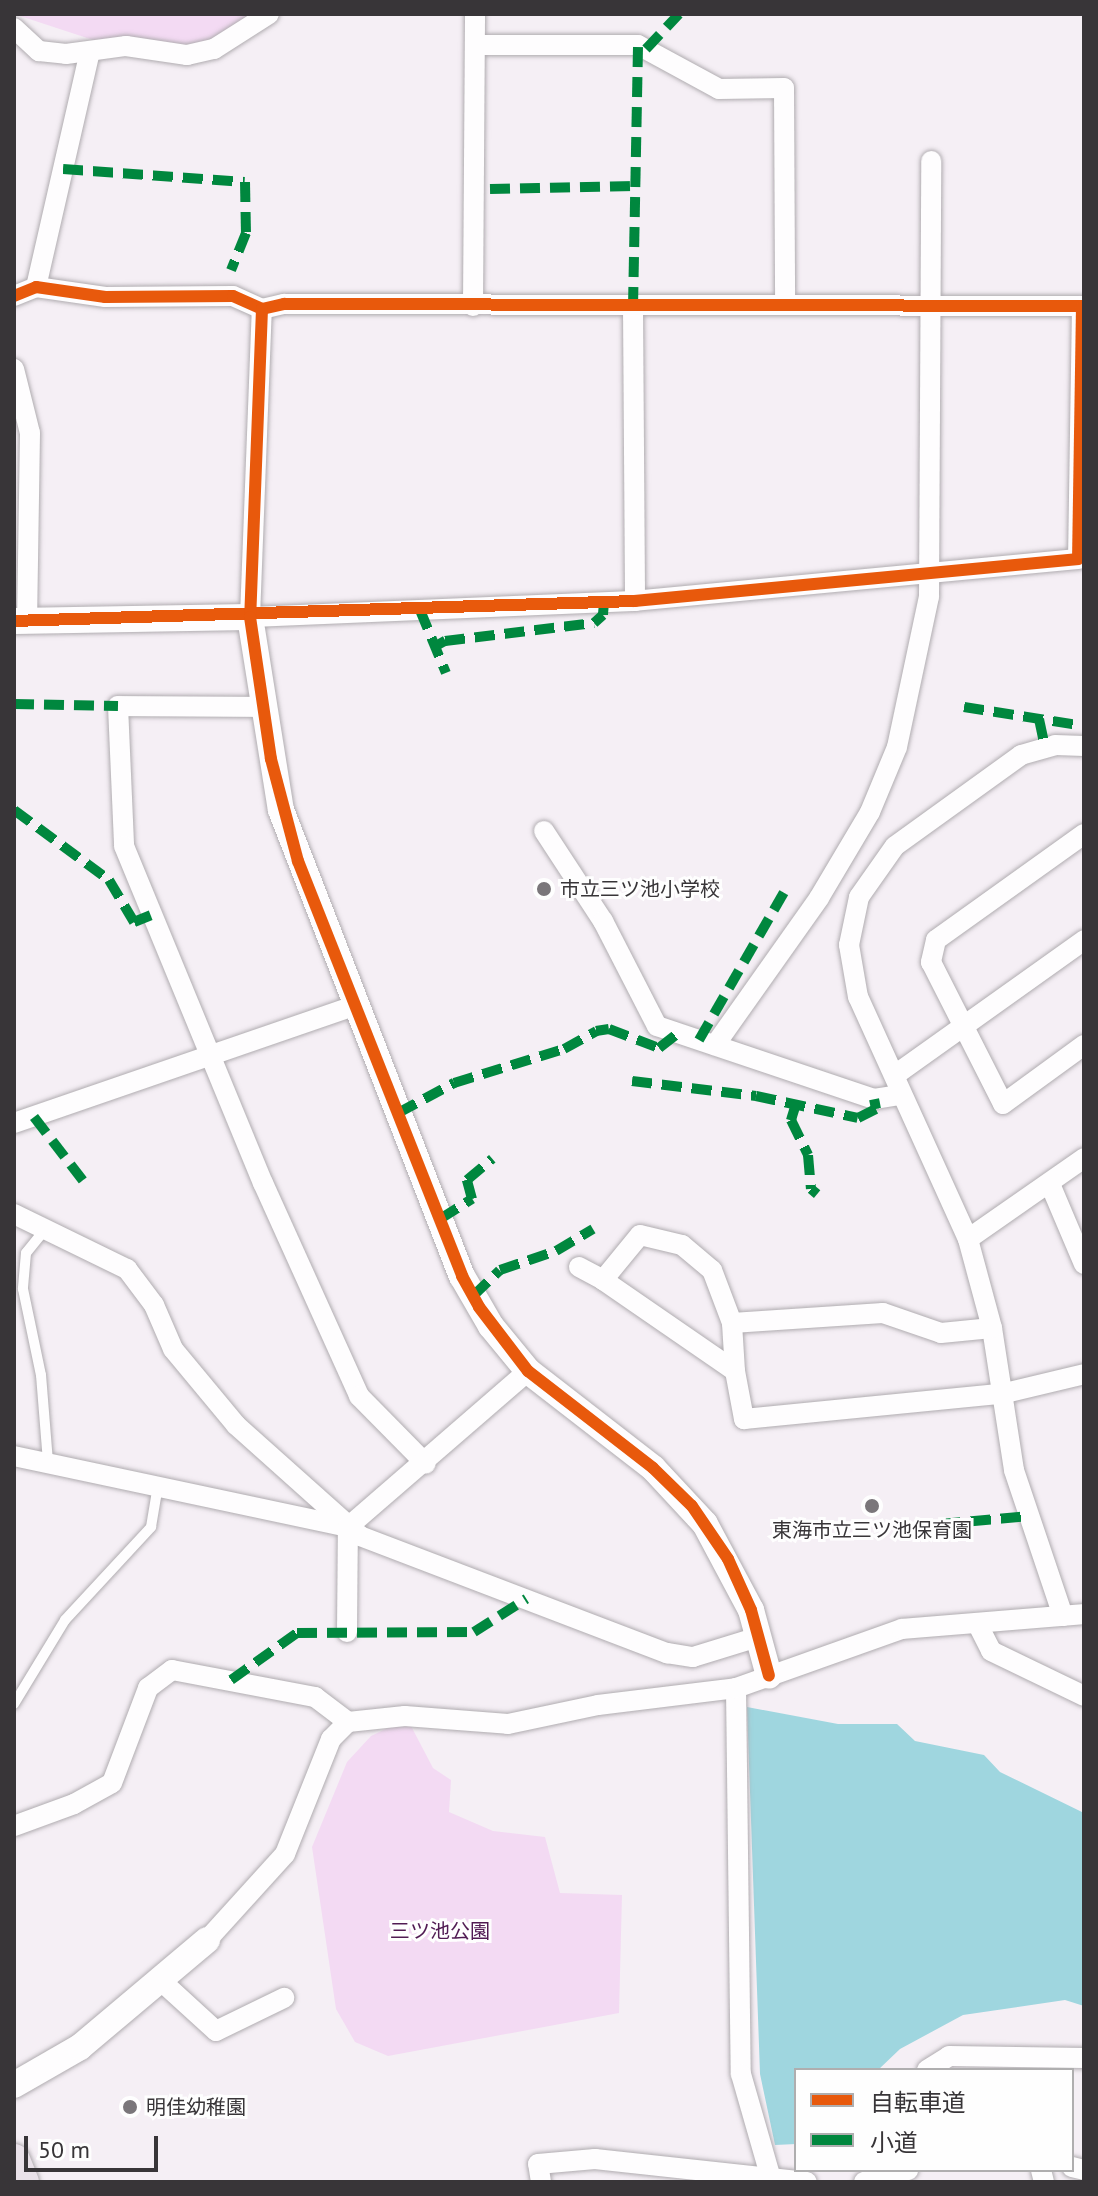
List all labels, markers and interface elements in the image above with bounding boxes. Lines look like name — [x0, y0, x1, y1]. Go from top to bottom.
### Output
place label: 市立三ツ池小学校 — [560, 877, 720, 901]
marker: 市立三ツ池小学校 — [535, 880, 553, 898]
marker: 東海市立三ツ池保育園 — [863, 1497, 881, 1515]
place label: 東海市立三ツ池保育園 — [772, 1518, 972, 1542]
park label: 三ツ池公園 — [390, 1919, 490, 1943]
legend — [794, 2068, 1074, 2172]
text: 自転車道 — [870, 2087, 966, 2118]
place label: 明佳幼稚園 — [146, 2095, 246, 2119]
marker: 明佳幼稚園 — [121, 2098, 139, 2116]
scale bar — [28, 2120, 162, 2170]
text: 小道 — [870, 2127, 918, 2158]
text: 50 m — [38, 2134, 90, 2165]

